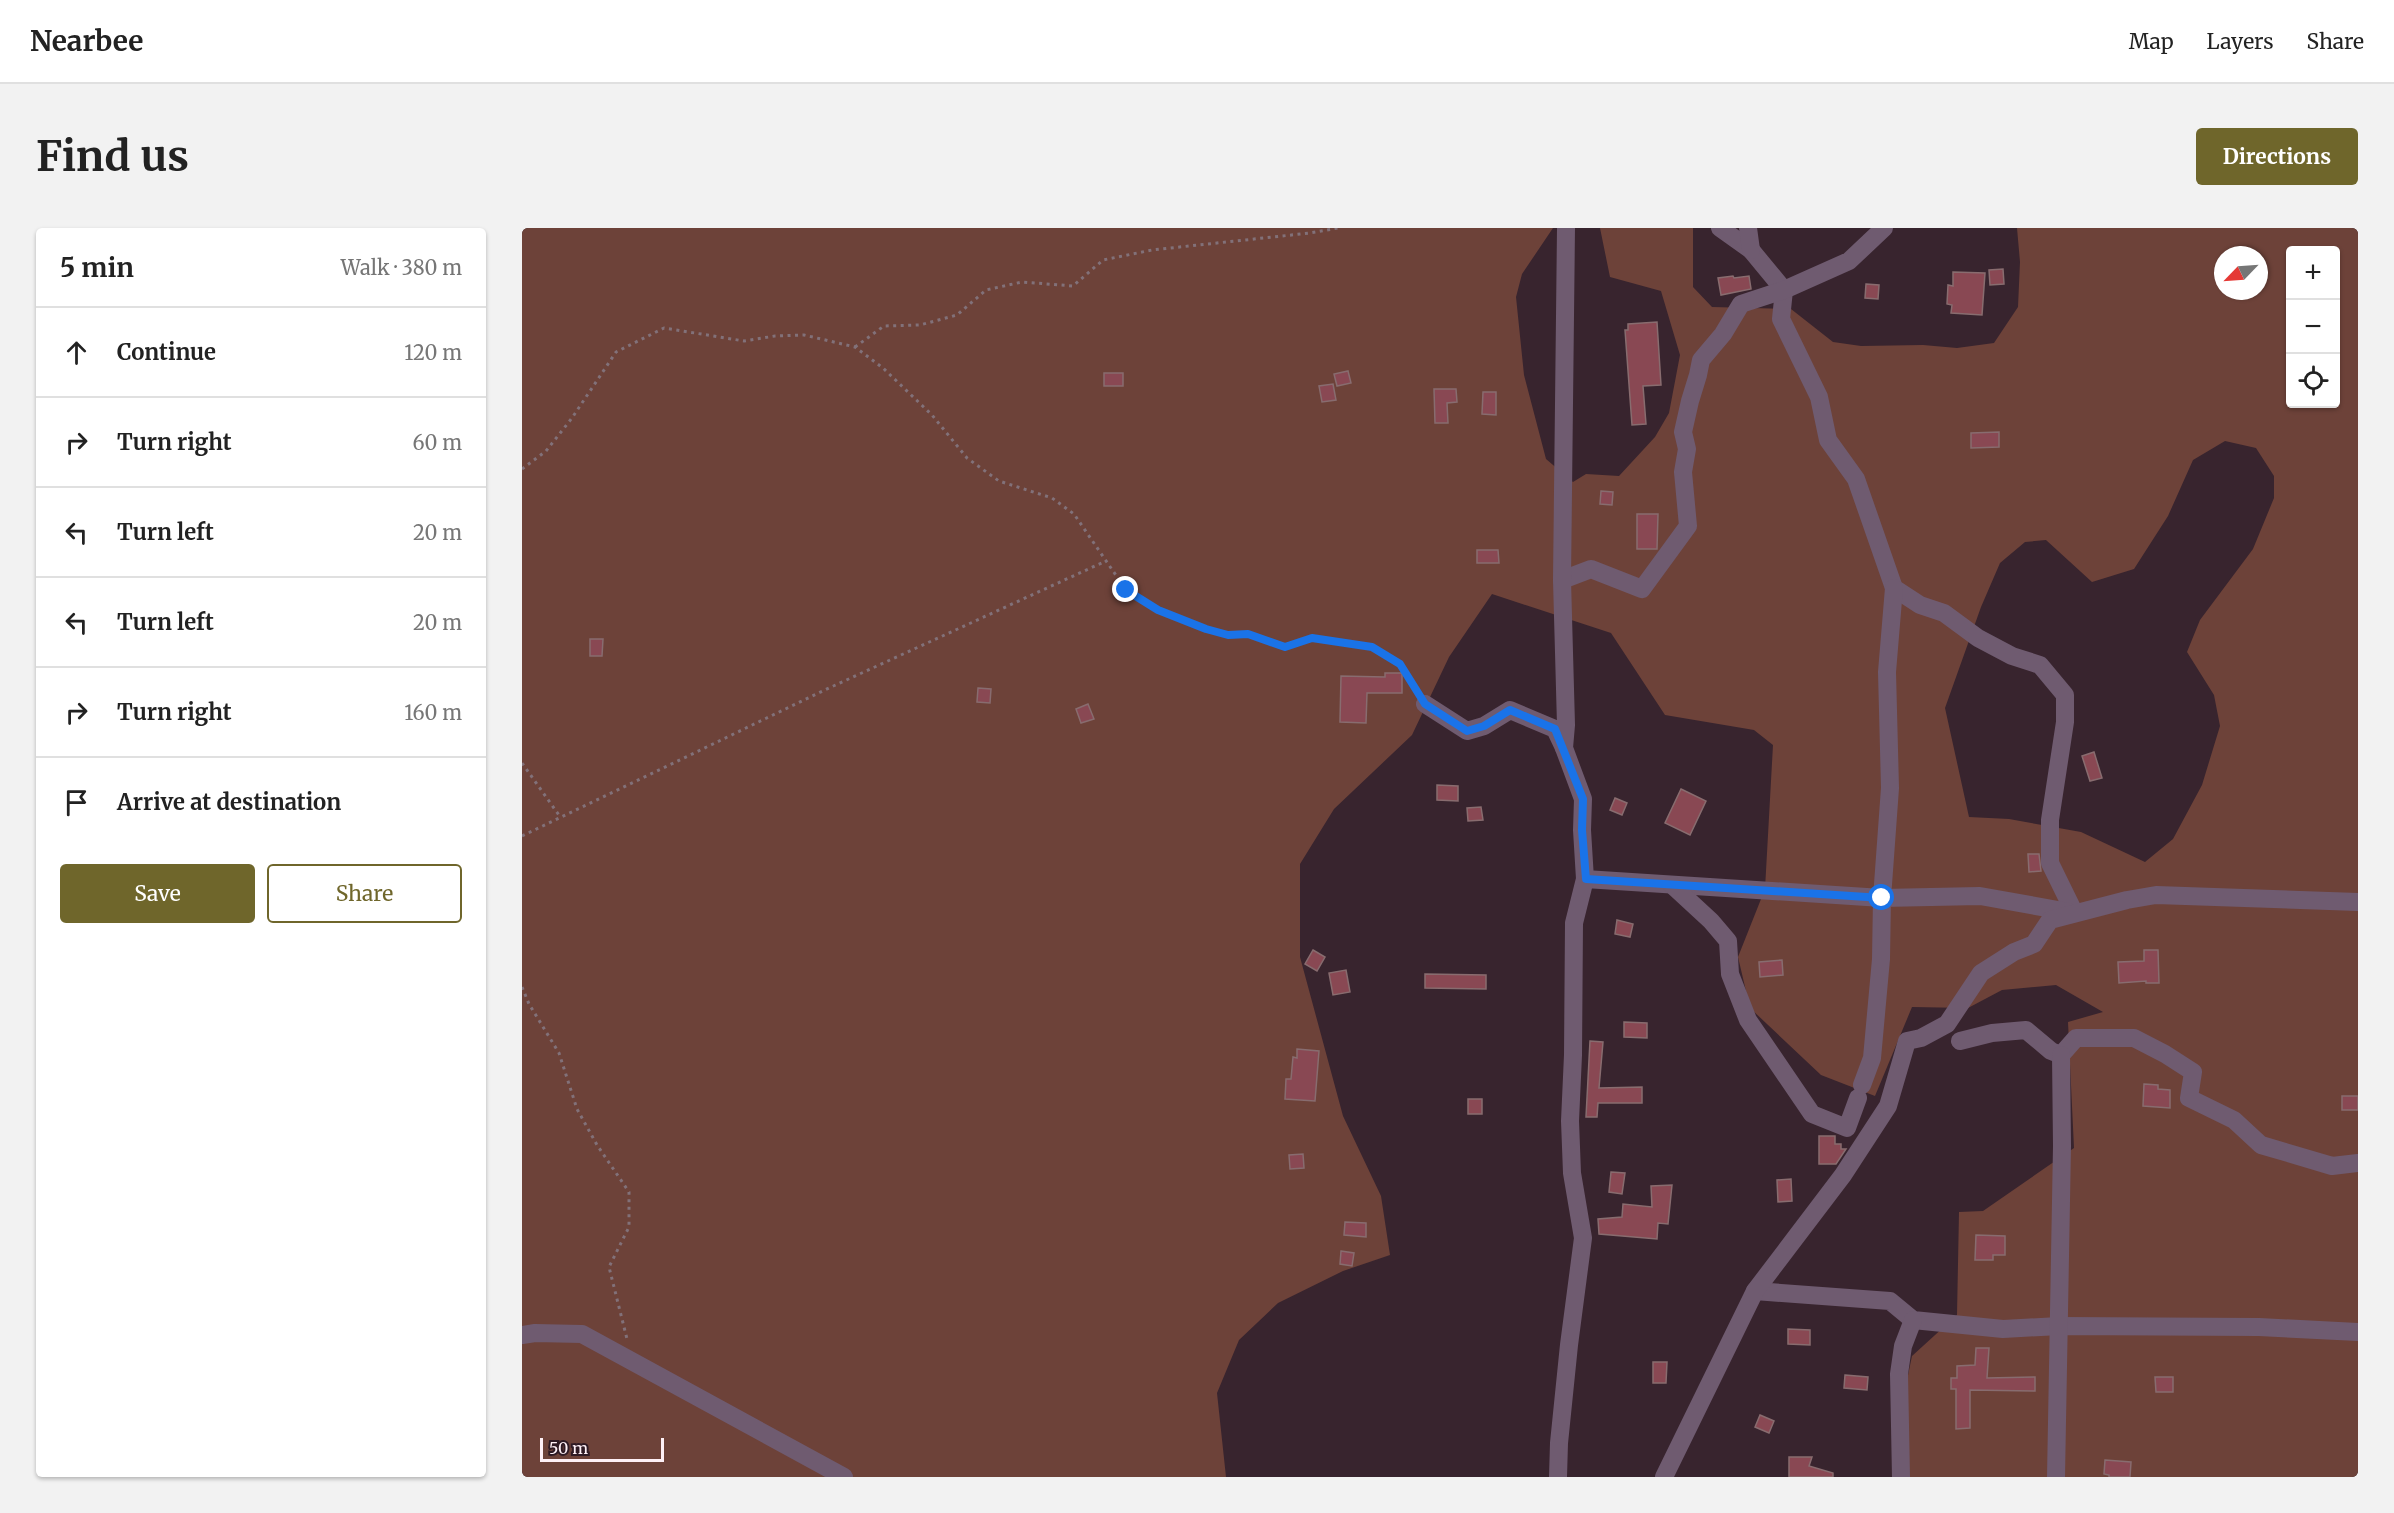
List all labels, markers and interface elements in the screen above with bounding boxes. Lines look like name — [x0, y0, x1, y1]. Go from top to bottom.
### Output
text: Nearbee — [30, 23, 143, 59]
text: Map — [2129, 28, 2174, 55]
text: Layers — [2207, 28, 2274, 55]
text: Share — [2307, 28, 2364, 55]
button: Directions — [2196, 128, 2358, 185]
text: Find us — [36, 130, 189, 182]
north arrow — [2214, 246, 2268, 300]
map controls — [2286, 246, 2340, 408]
button: + — [2286, 246, 2340, 300]
text: 5 min — [60, 251, 134, 284]
text: Walk · 380 m — [341, 255, 462, 280]
button: − — [2286, 300, 2340, 354]
icon: ahead — [60, 336, 93, 369]
text: Continue — [117, 338, 216, 366]
text: 120 m — [404, 340, 462, 365]
button: locate — [2286, 354, 2340, 408]
icon: right — [60, 426, 93, 459]
text: Turn right — [117, 428, 231, 456]
text: 60 m — [412, 430, 462, 455]
icon: left — [60, 516, 93, 549]
text: Turn left — [117, 518, 214, 546]
text: 20 m — [413, 520, 462, 545]
route end — [1112, 576, 1138, 602]
icon: left — [60, 606, 93, 639]
text: Turn left — [117, 608, 214, 636]
text: 20 m — [413, 610, 462, 635]
icon: right — [60, 696, 93, 729]
text: Turn right — [117, 698, 231, 726]
text: 160 m — [404, 700, 462, 725]
icon: arrive — [60, 786, 93, 819]
text: Arrive at destination — [117, 788, 341, 816]
button: Save — [60, 864, 255, 923]
button: Share — [267, 864, 462, 923]
route start — [1868, 884, 1894, 910]
scale bar — [540, 1435, 664, 1462]
text: 50 m — [549, 1438, 588, 1458]

